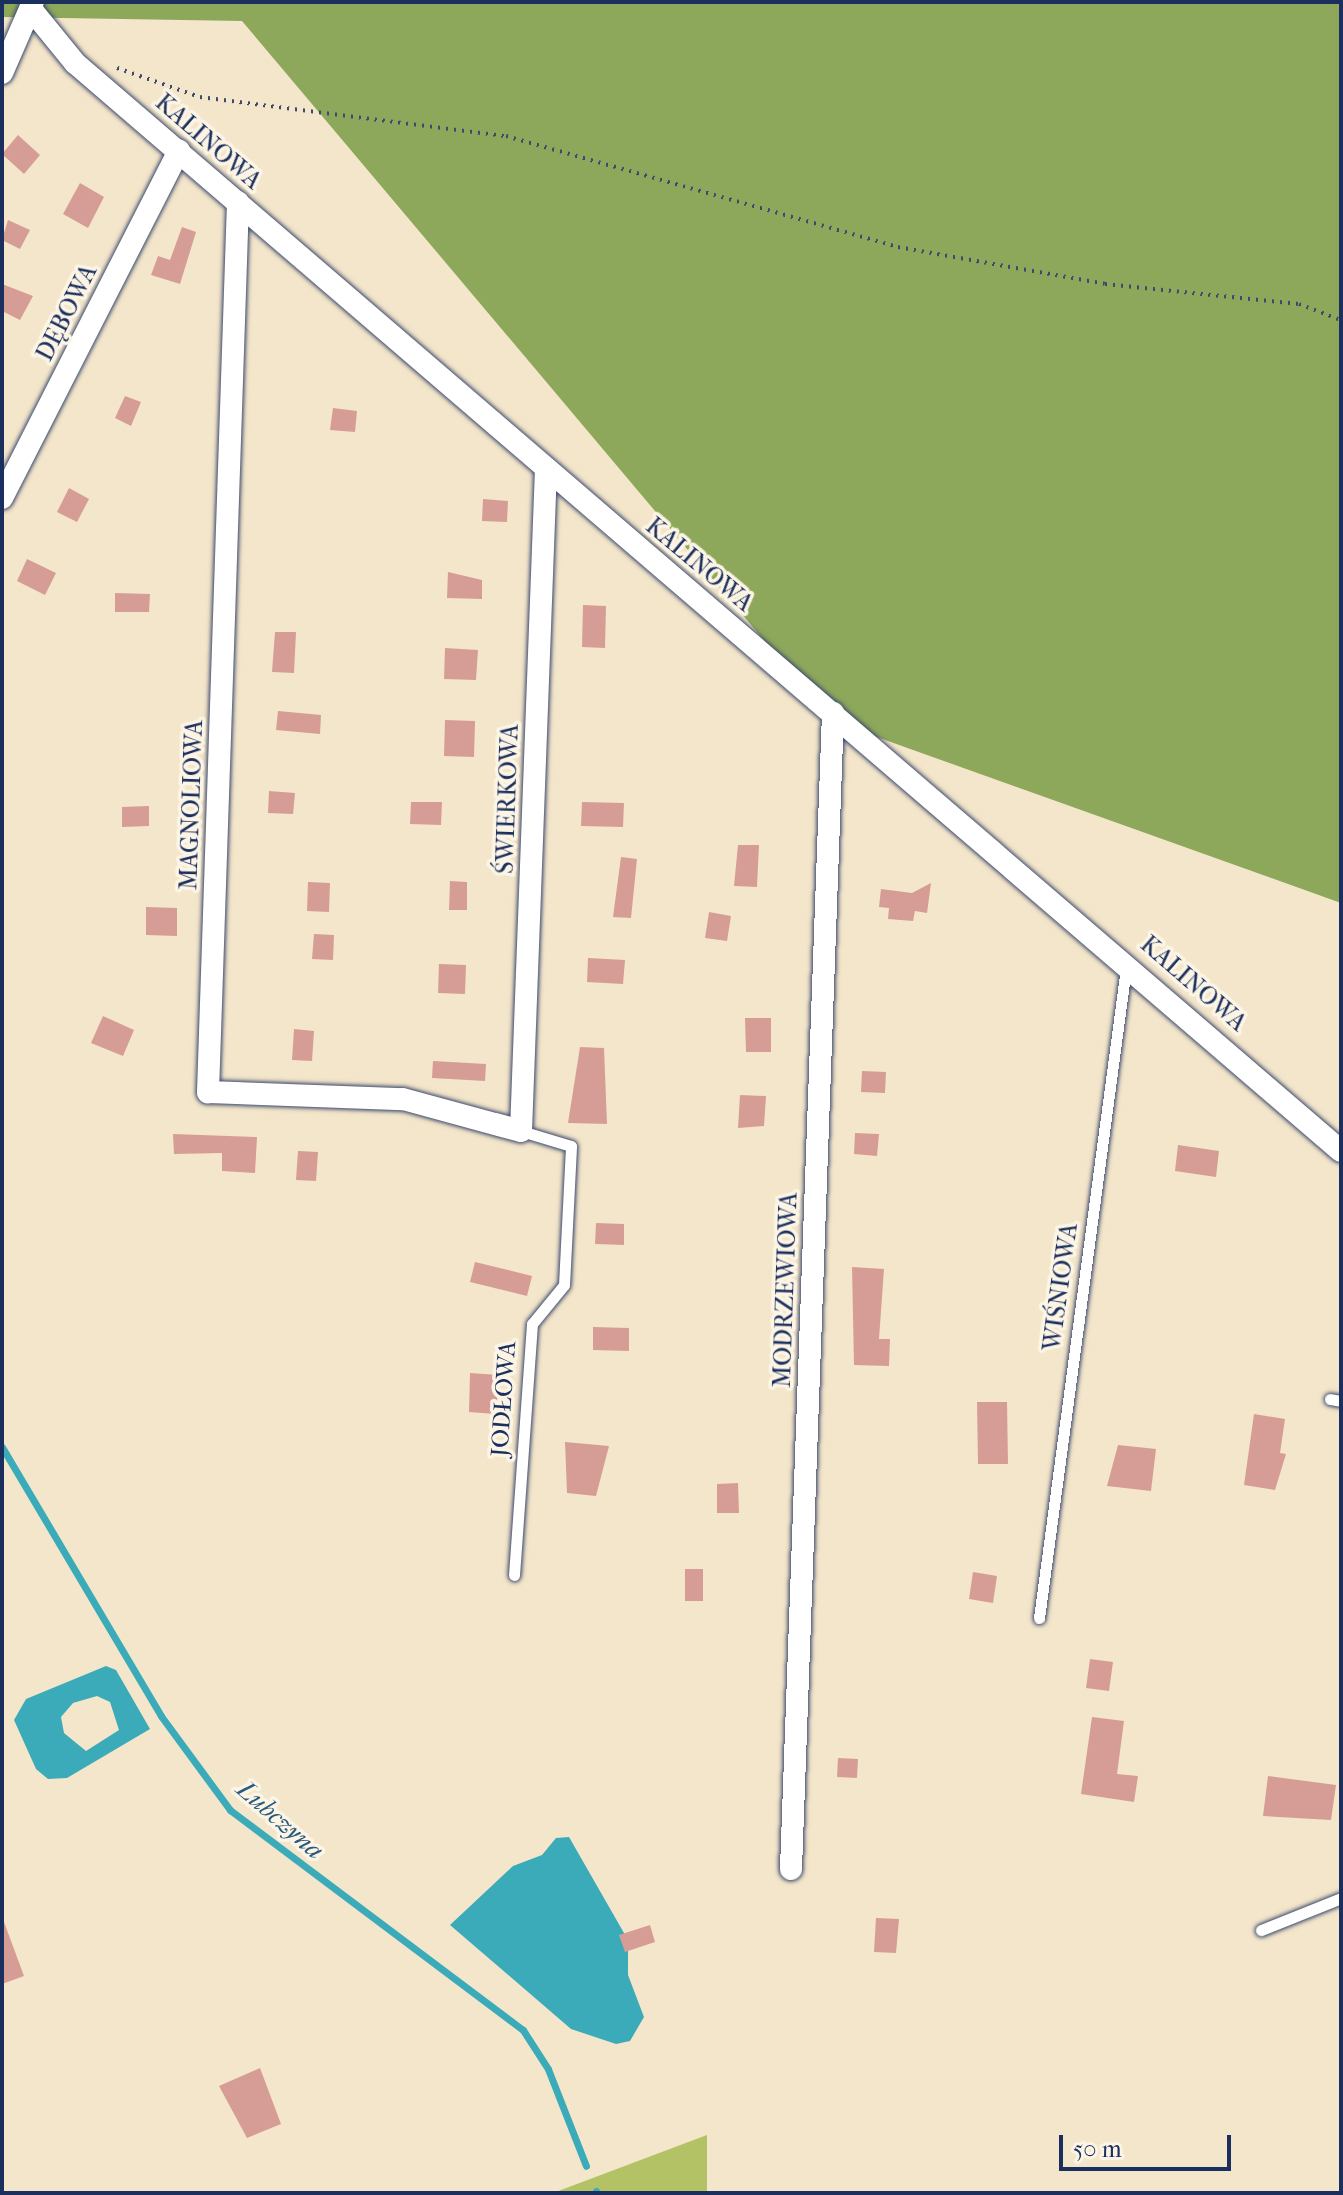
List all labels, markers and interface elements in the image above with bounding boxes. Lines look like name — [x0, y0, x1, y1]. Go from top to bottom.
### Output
street label: KALINOWA — [149, 88, 267, 196]
street label: DĘBOWA — [30, 260, 104, 366]
street label: KALINOWA — [640, 512, 758, 618]
street label: MAGNOLIOWA — [175, 719, 209, 891]
street label: ŚWIERKOWA — [491, 724, 525, 874]
street label: KALINOWA — [1134, 930, 1252, 1038]
street label: MODRZEWIOWA — [768, 1192, 804, 1388]
street label: WIŚNIOWA — [1038, 1221, 1084, 1353]
street label: JODŁOWA — [486, 1340, 522, 1458]
water label: Lubczyna — [230, 1774, 330, 1866]
scale bar — [1063, 2119, 1235, 2169]
text: 50 m — [1073, 2135, 1122, 2163]

